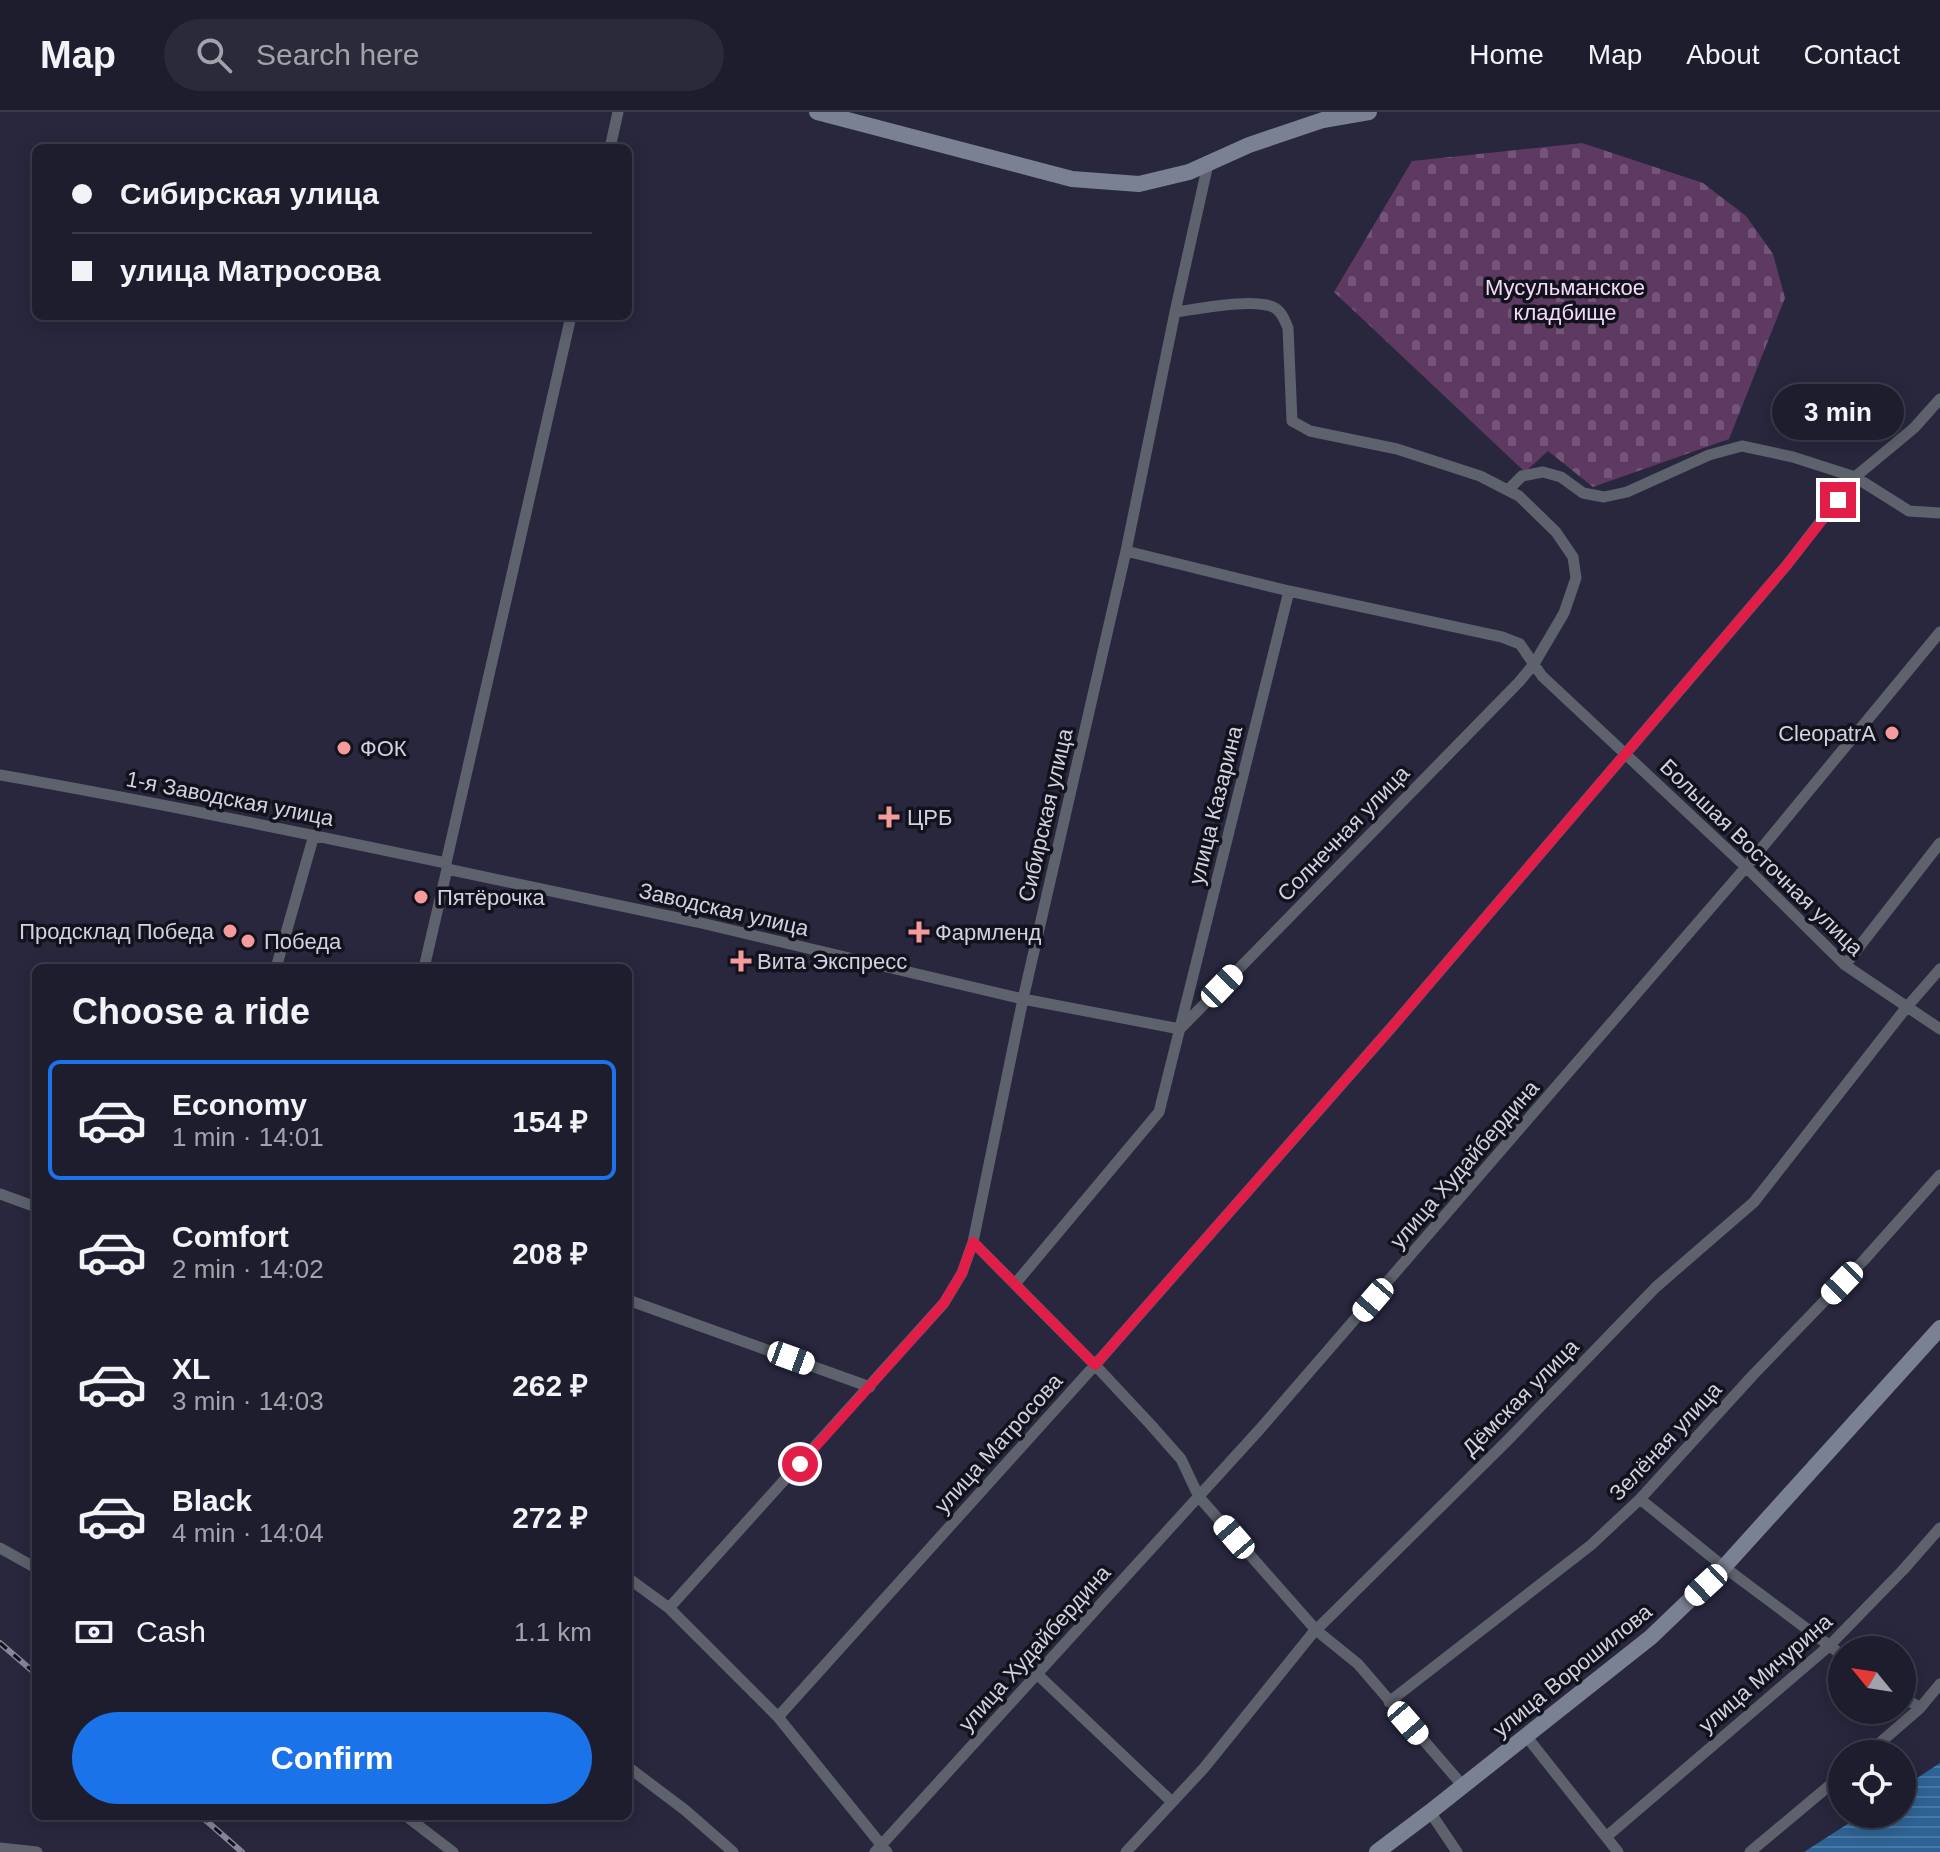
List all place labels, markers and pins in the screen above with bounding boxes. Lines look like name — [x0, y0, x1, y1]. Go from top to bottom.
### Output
place label: CleopatrA — [1778, 721, 1876, 746]
marker: CleopatrA — [1883, 724, 1901, 742]
place label: ФОК — [360, 736, 407, 761]
marker: ФОК — [335, 739, 353, 757]
place label: ЦРБ — [907, 805, 952, 830]
marker: ЦРБ — [878, 806, 900, 828]
place label: Пятёрочка — [437, 885, 546, 910]
marker: Пятёрочка — [412, 888, 430, 906]
place label: Продсклад Победа — [19, 919, 215, 944]
place label: Фармленд — [935, 920, 1042, 945]
marker: Продсклад Победа — [221, 922, 239, 940]
marker: Фармленд — [910, 923, 928, 941]
place label: Победа — [264, 929, 342, 954]
marker: Победа — [239, 932, 257, 950]
place label: Вита Экспресс — [757, 949, 907, 974]
marker: Вита Экспресс — [732, 952, 750, 970]

